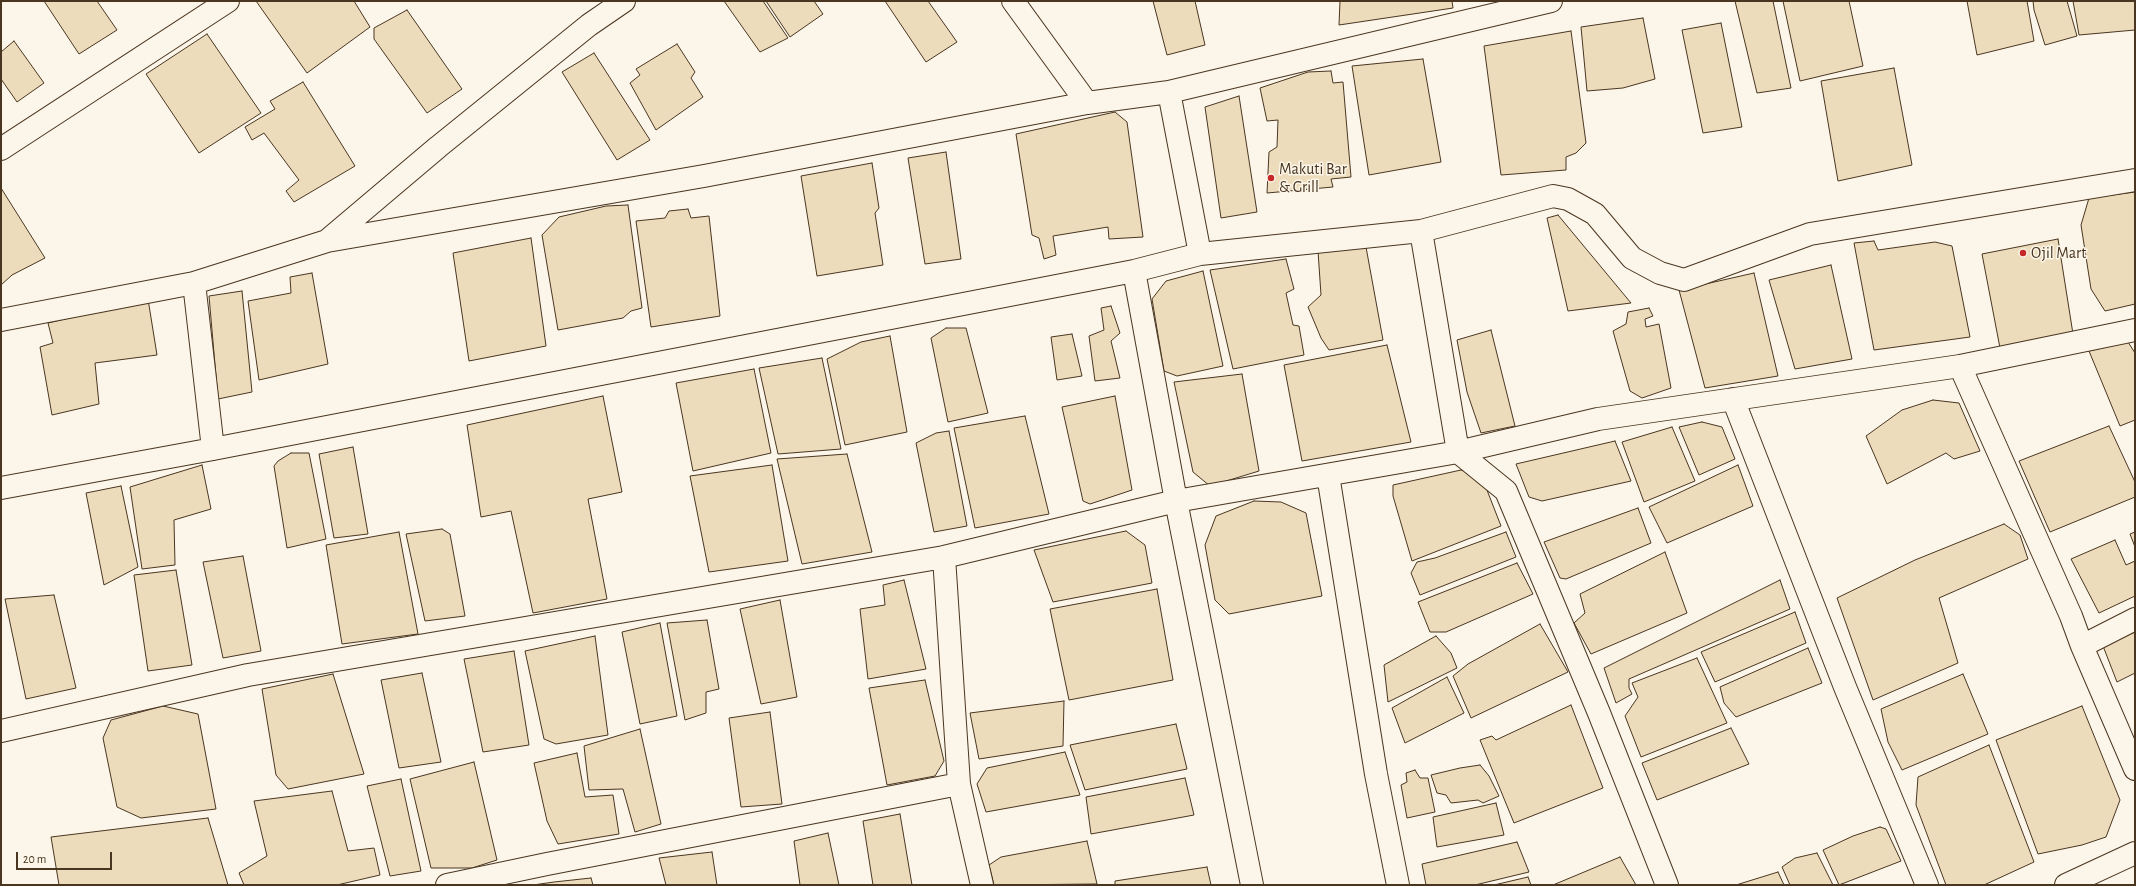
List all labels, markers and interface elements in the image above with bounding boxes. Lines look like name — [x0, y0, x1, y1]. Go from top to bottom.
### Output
place label: Makuti Bar & Grill — [1279, 159, 1347, 197]
marker: Makuti Bar & Grill — [1266, 173, 1276, 183]
place label: Ojil Mart — [2031, 243, 2086, 263]
marker: Ojil Mart — [2018, 248, 2028, 258]
scale bar — [18, 844, 114, 870]
text: 20 m — [23, 853, 46, 865]

